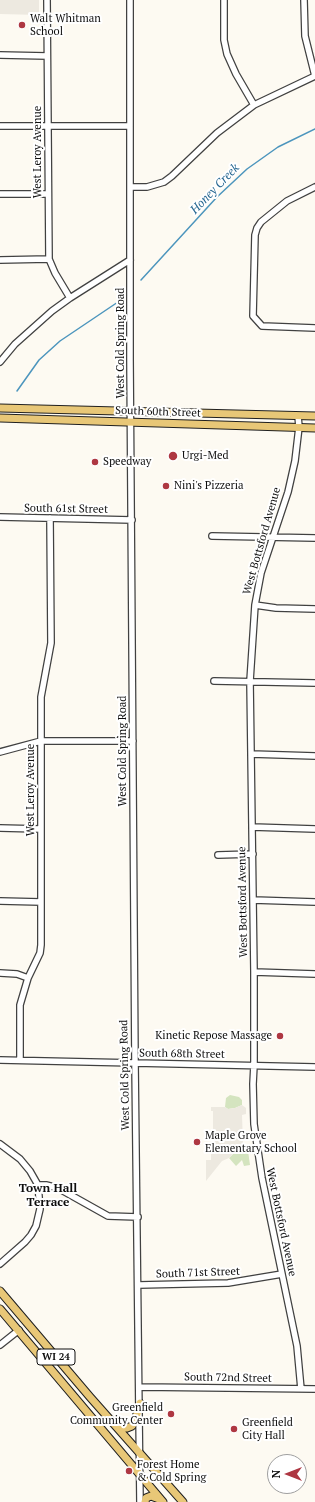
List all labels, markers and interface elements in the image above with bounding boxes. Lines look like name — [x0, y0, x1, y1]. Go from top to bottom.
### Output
place label: Walt Whitman School — [30, 12, 101, 38]
marker: Walt Whitman School — [17, 20, 27, 30]
street label: West Leroy Avenue — [31, 106, 45, 198]
water label: Honey Creek — [188, 161, 242, 217]
street label: West Cold Spring Road — [114, 288, 128, 398]
street label: South 60th Street — [115, 404, 201, 420]
place label: Urgi-Med — [182, 449, 229, 463]
marker: Urgi-Med — [167, 450, 179, 462]
place label: Speedway — [103, 455, 151, 469]
marker: Speedway — [90, 457, 100, 467]
place label: Nini's Pizzeria — [174, 479, 244, 493]
marker: Nini's Pizzeria — [161, 481, 171, 491]
street label: West Bottsford Avenue — [240, 486, 284, 596]
street label: South 61st Street — [24, 502, 108, 516]
street label: West Cold Spring Road — [116, 696, 130, 806]
street label: West Leroy Avenue — [24, 744, 38, 836]
street label: West Bottsford Avenue — [235, 846, 251, 958]
street label: West Cold Spring Road — [117, 1019, 133, 1131]
place label: Kinetic Repose Massage — [155, 1029, 272, 1043]
marker: Kinetic Repose Massage — [275, 1031, 285, 1041]
street label: South 68th Street — [139, 1047, 225, 1061]
place label: Maple Grove Elementary School — [205, 1129, 297, 1155]
marker: Maple Grove Elementary School — [192, 1137, 202, 1147]
street label: West Bottsford Avenue — [263, 1166, 299, 1278]
district label: Town Hall Terrace — [19, 1182, 77, 1210]
street label: South 71st Street — [156, 1265, 240, 1281]
road number: WI 24 — [37, 1349, 75, 1365]
street label: South 72nd Street — [184, 1371, 272, 1385]
place label: Greenfield Community Center — [70, 1401, 163, 1427]
marker: Greenfield Community Center — [166, 1409, 176, 1419]
place label: Greenfield City Hall — [242, 1416, 293, 1442]
marker: Greenfield City Hall — [229, 1424, 239, 1434]
north arrow — [267, 1454, 307, 1494]
place label: Forest Home & Cold Spring — [137, 1458, 206, 1484]
marker: Forest Home & Cold Spring — [124, 1466, 134, 1476]
text: N — [269, 1470, 283, 1478]

